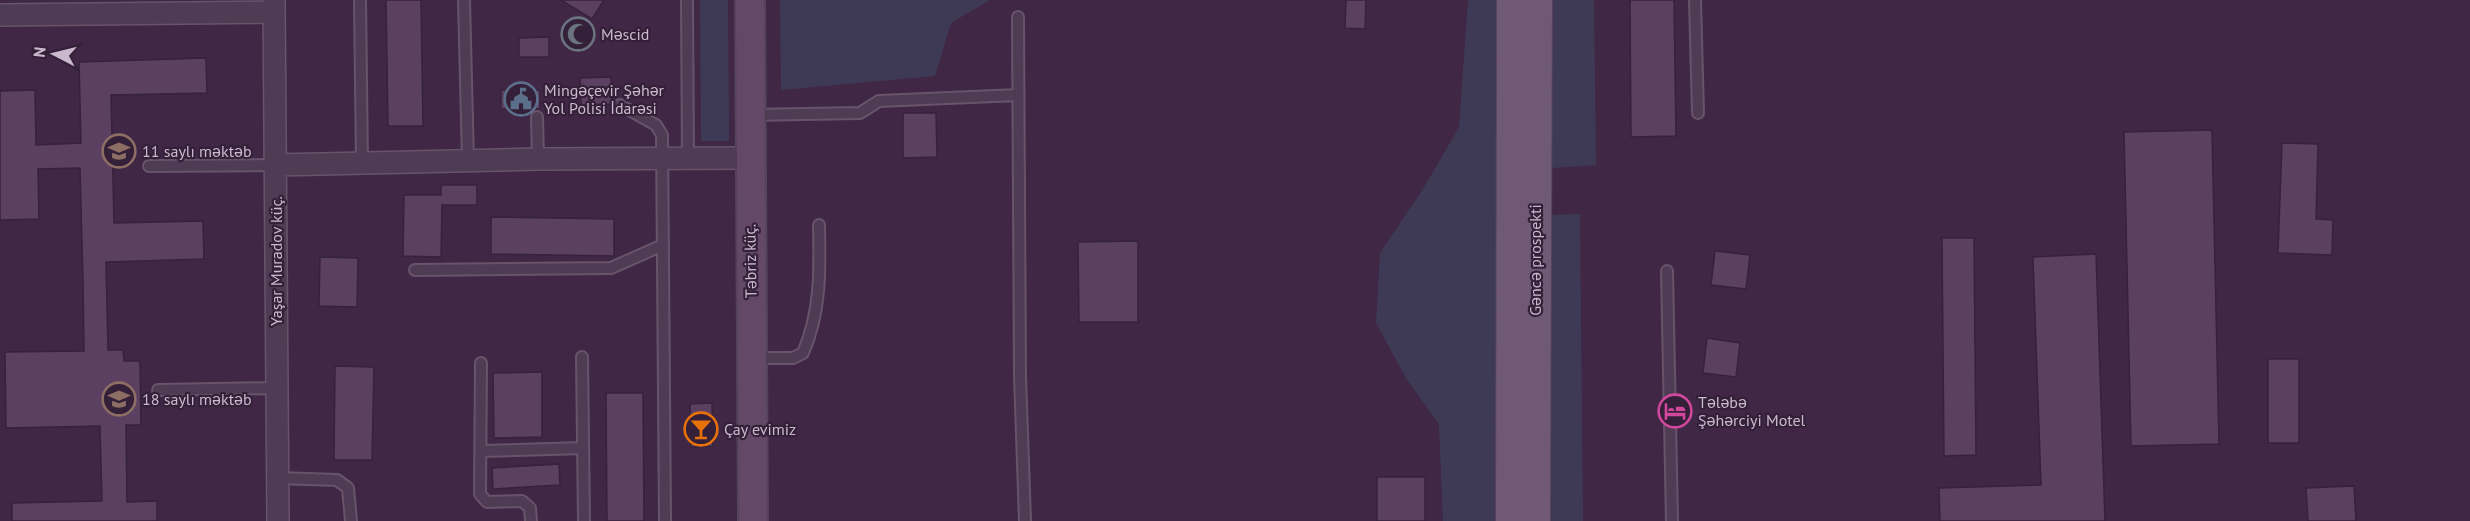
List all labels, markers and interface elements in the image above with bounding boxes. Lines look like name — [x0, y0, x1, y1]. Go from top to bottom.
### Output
mosque icon: Məscid — [560, 16, 596, 52]
north arrow — [24, 24, 84, 84]
place label: Məscid — [601, 24, 649, 44]
text: N — [29, 46, 50, 59]
place label: Mingəçevir Şəhər Yol Polisi İdarəsi — [544, 80, 665, 118]
public building icon: Mingəçevir Şəhər Yol Polisi İdarəsi — [503, 81, 539, 117]
school or university icon: 11 saylı məktəb — [101, 133, 137, 169]
place label: 11 saylı məktəb — [142, 141, 252, 161]
street label: Yaşar Muradov küç. — [266, 196, 286, 326]
street label: Gəncə prospekti — [1525, 204, 1545, 316]
street label: Təbriz küç. — [739, 224, 761, 298]
school or university icon: 18 saylı məktəb — [101, 381, 137, 417]
place label: 18 saylı məktəb — [142, 389, 252, 409]
place label: Tələbə Şəhərciyi Motel — [1698, 392, 1806, 430]
hotel icon: Tələbə Şəhərciyi Motel — [1657, 393, 1693, 429]
bar icon: Çay evimiz — [683, 411, 719, 447]
place label: Çay evimiz — [724, 419, 796, 439]

